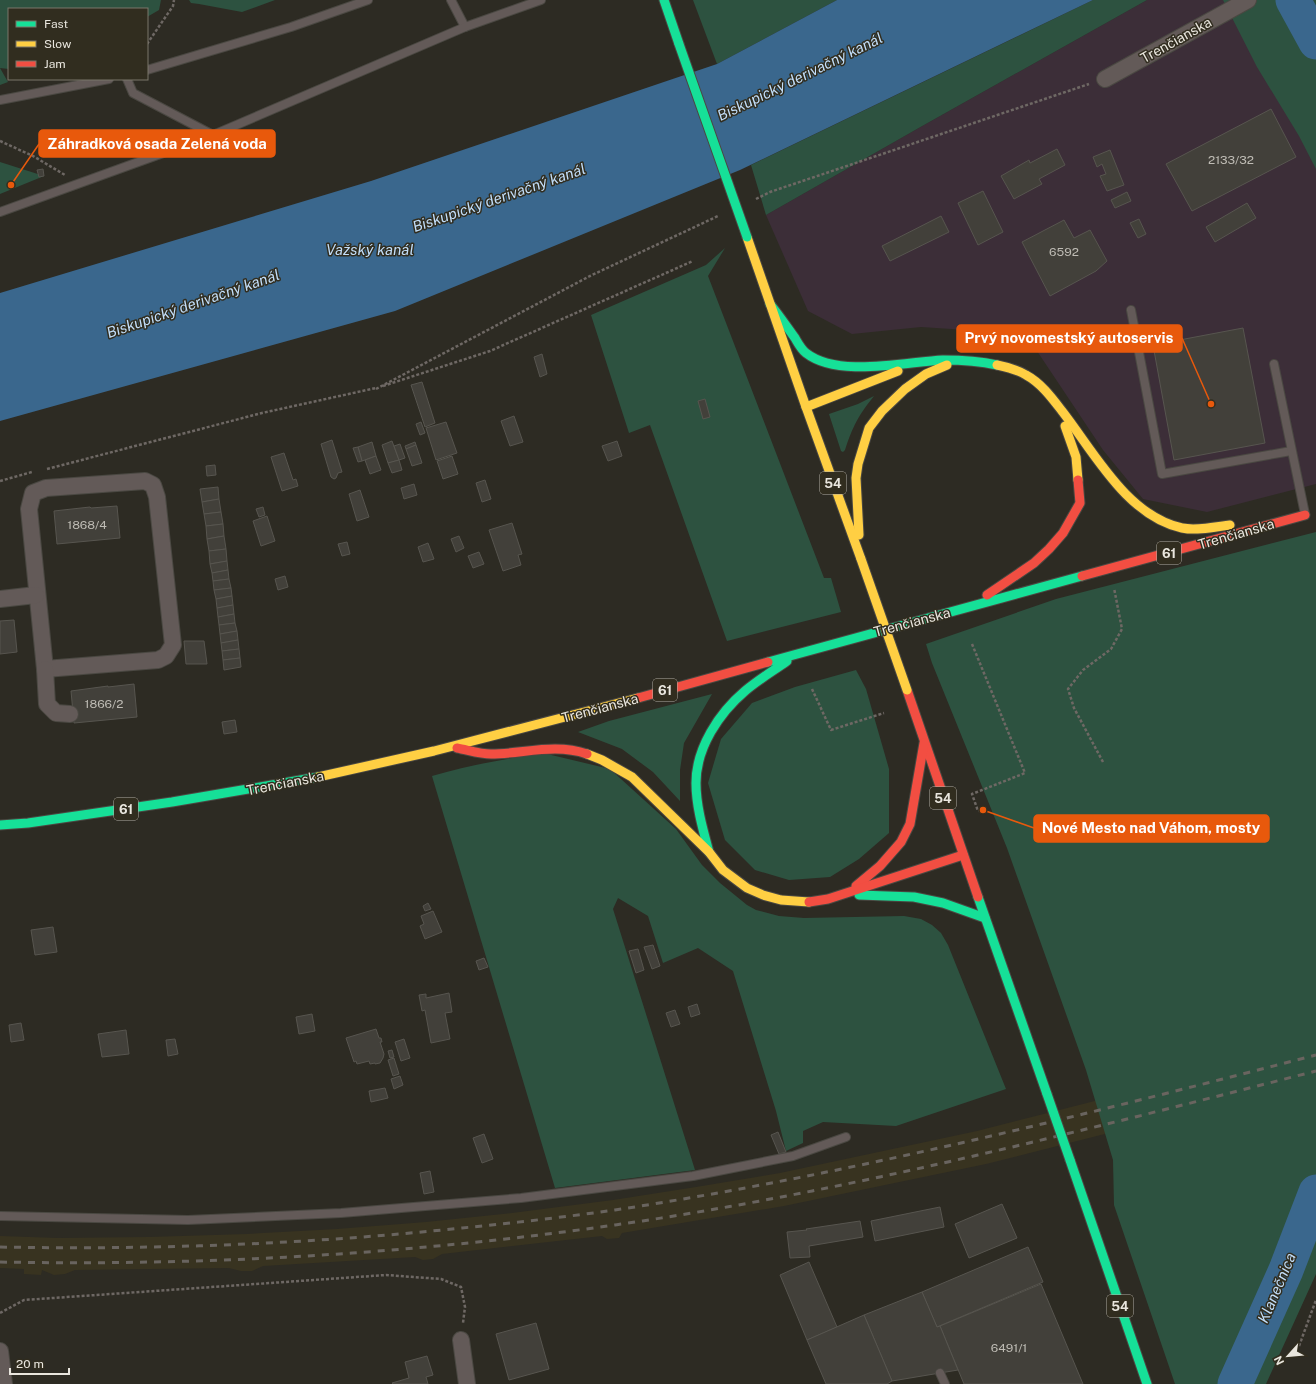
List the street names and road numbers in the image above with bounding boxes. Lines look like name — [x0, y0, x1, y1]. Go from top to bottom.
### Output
street label: Trenčianska — [1138, 14, 1214, 66]
road number: 54 — [820, 472, 846, 494]
street label: Trenčianska — [1196, 515, 1276, 553]
road number: 61 — [1157, 542, 1181, 564]
street label: Trenčianska — [872, 604, 952, 640]
road number: 61 — [653, 679, 677, 701]
street label: Trenčianska — [560, 690, 640, 726]
street label: Trenčianska — [245, 768, 325, 798]
road number: 54 — [930, 787, 956, 809]
road number: 61 — [114, 798, 138, 820]
road number: 54 — [1107, 1295, 1133, 1317]

